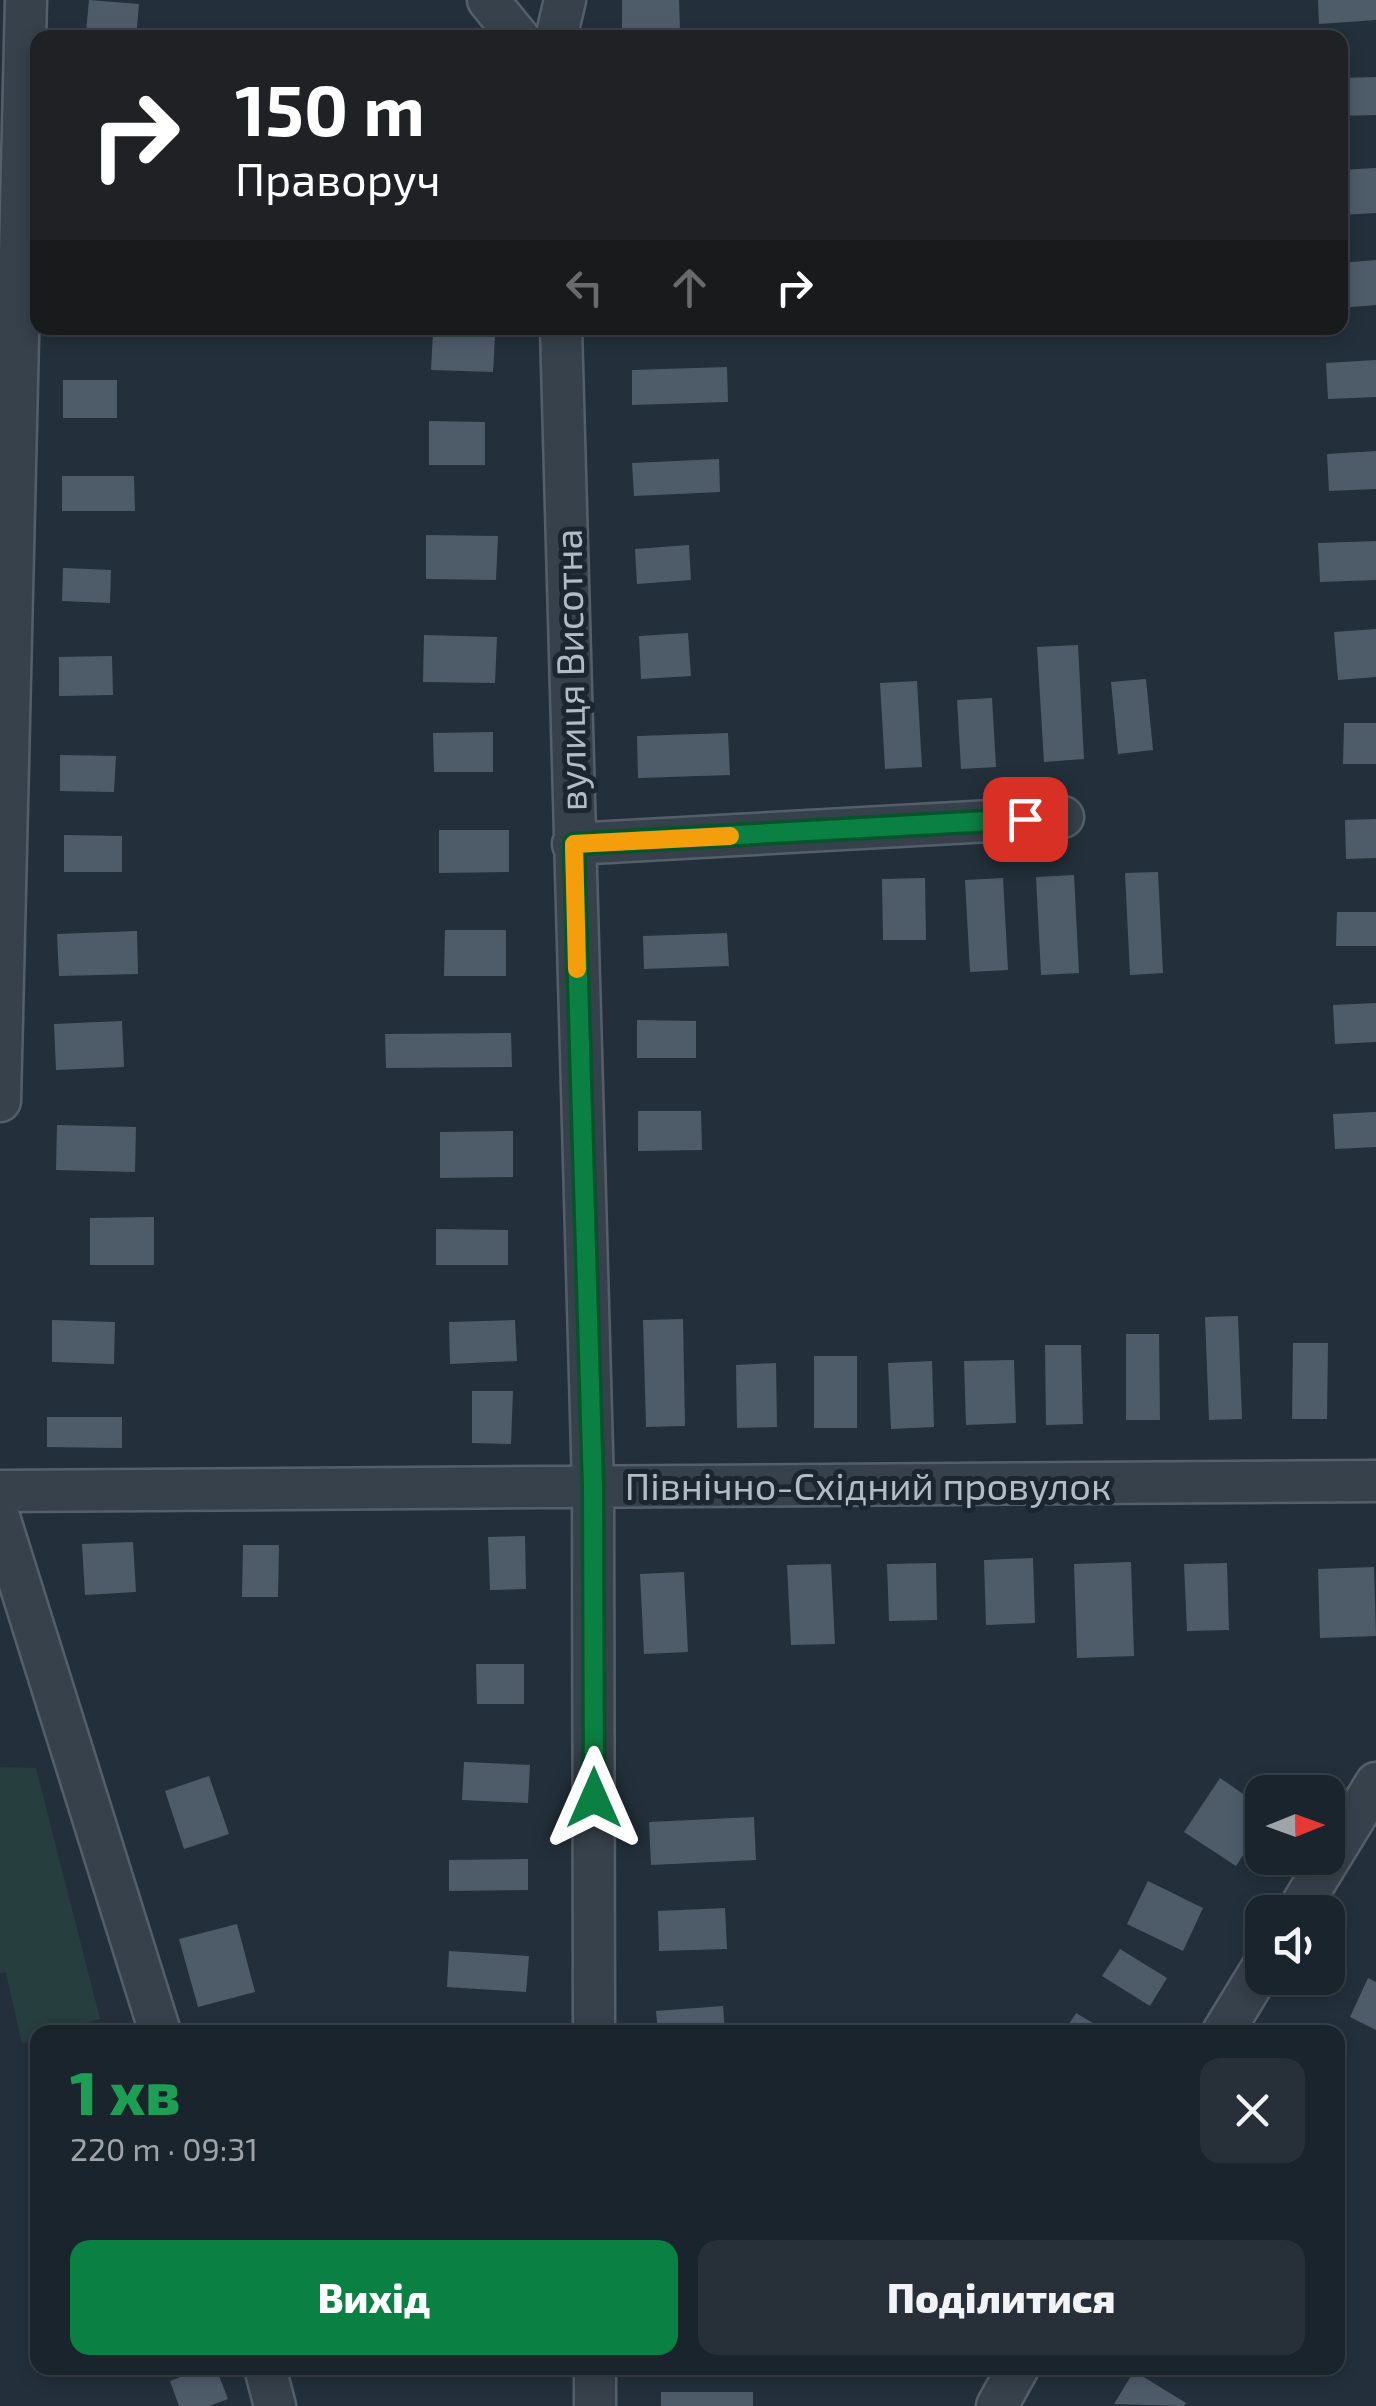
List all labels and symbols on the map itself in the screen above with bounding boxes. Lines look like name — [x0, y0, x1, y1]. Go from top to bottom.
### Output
street label: вулиця Висотна — [544, 528, 594, 812]
pin — [983, 777, 1068, 862]
street label: Північно-Східний провулок — [625, 1462, 1111, 1508]
position arrow — [542, 1746, 646, 1850]
north arrow — [1245, 1775, 1345, 1875]

